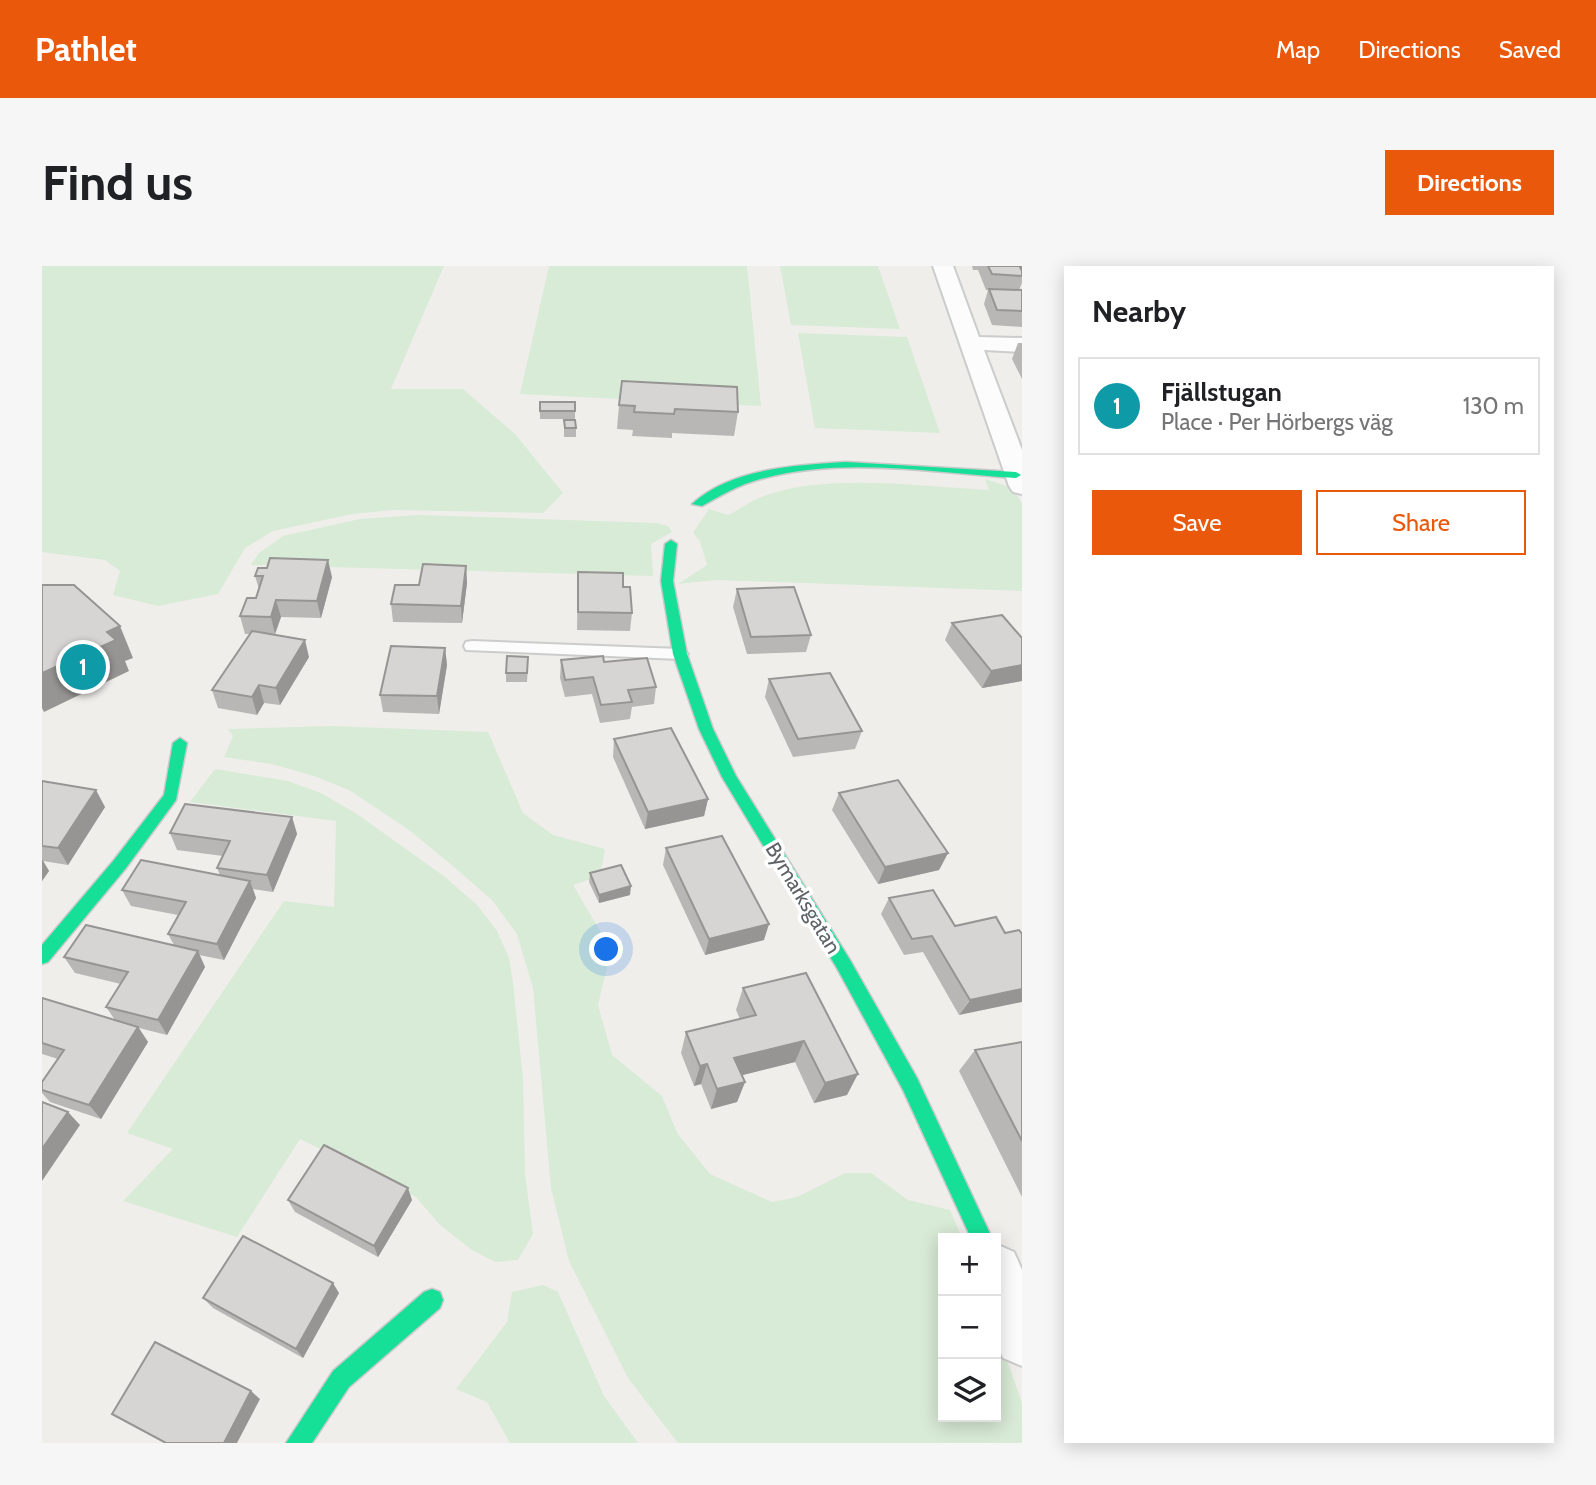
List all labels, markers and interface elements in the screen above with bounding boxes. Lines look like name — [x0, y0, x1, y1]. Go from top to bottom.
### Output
text: Pathlet — [35, 29, 137, 69]
text: Map — [1276, 35, 1320, 64]
text: Directions — [1358, 35, 1461, 64]
text: Saved — [1499, 35, 1561, 64]
button: Directions — [1385, 150, 1554, 215]
text: Find us — [42, 153, 193, 212]
text: Nearby — [1092, 293, 1186, 330]
text: Fjällstugan — [1161, 376, 1282, 408]
text: 1 — [1113, 392, 1121, 420]
text: 130 m — [1463, 392, 1524, 420]
text: Place · Per Hörbergs väg — [1161, 408, 1393, 436]
button: Save — [1092, 490, 1302, 555]
button: Share — [1316, 490, 1526, 555]
pin: 1 — [60, 641, 106, 693]
street label: Bymarksgatan — [760, 838, 846, 958]
your location — [589, 932, 623, 966]
map controls — [938, 1233, 1001, 1422]
button: + — [938, 1233, 1001, 1296]
button: − — [938, 1296, 1001, 1359]
button: layers — [938, 1359, 1001, 1422]

